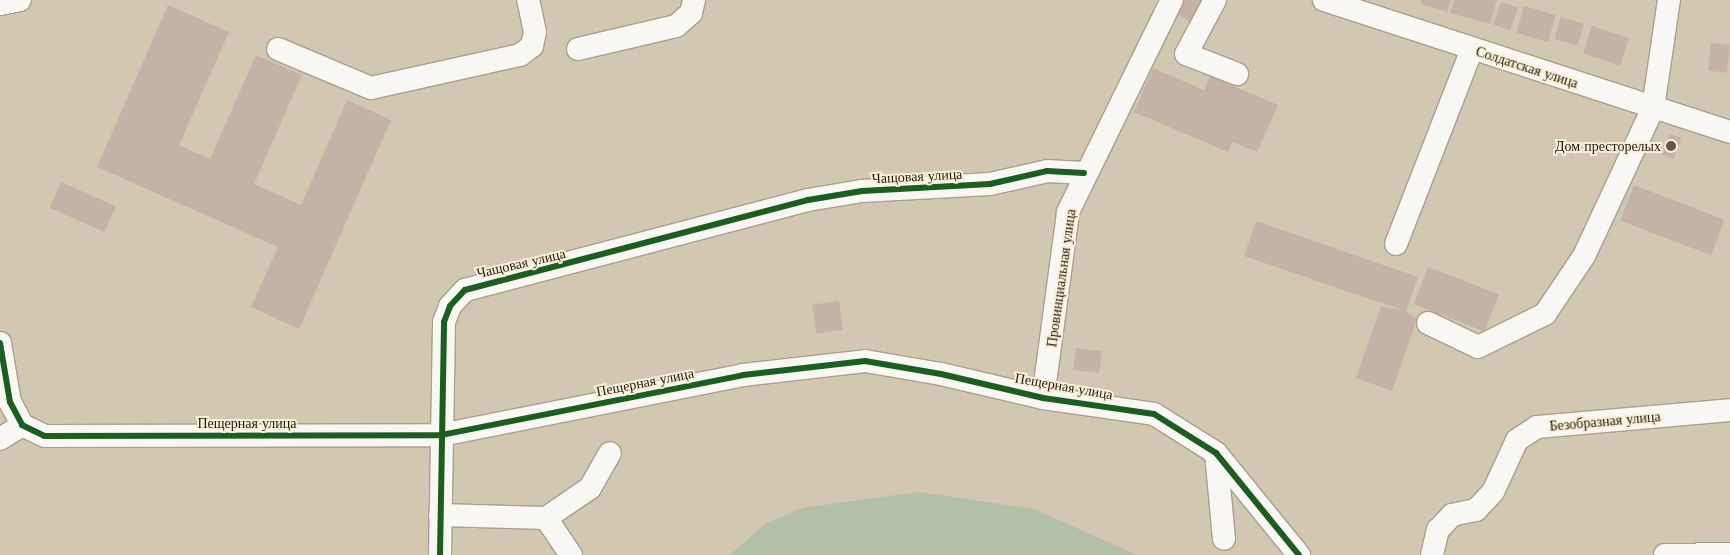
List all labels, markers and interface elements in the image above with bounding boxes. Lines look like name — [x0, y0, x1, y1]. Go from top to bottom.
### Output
street label: Солдатская улица — [1474, 43, 1580, 91]
place label: Дом престорелых — [1555, 138, 1661, 154]
marker: Дом престорелых — [1665, 140, 1677, 152]
street label: Чащовая улица — [871, 165, 963, 187]
street label: Провинциальная улица — [1043, 208, 1079, 348]
street label: Чащовая улица — [475, 245, 567, 281]
street label: Пещерная улица — [595, 364, 695, 400]
street label: Пещерная улица — [1014, 369, 1114, 403]
street label: Безобразная улица — [1549, 408, 1661, 434]
street label: Пещерная улица — [197, 415, 297, 431]

